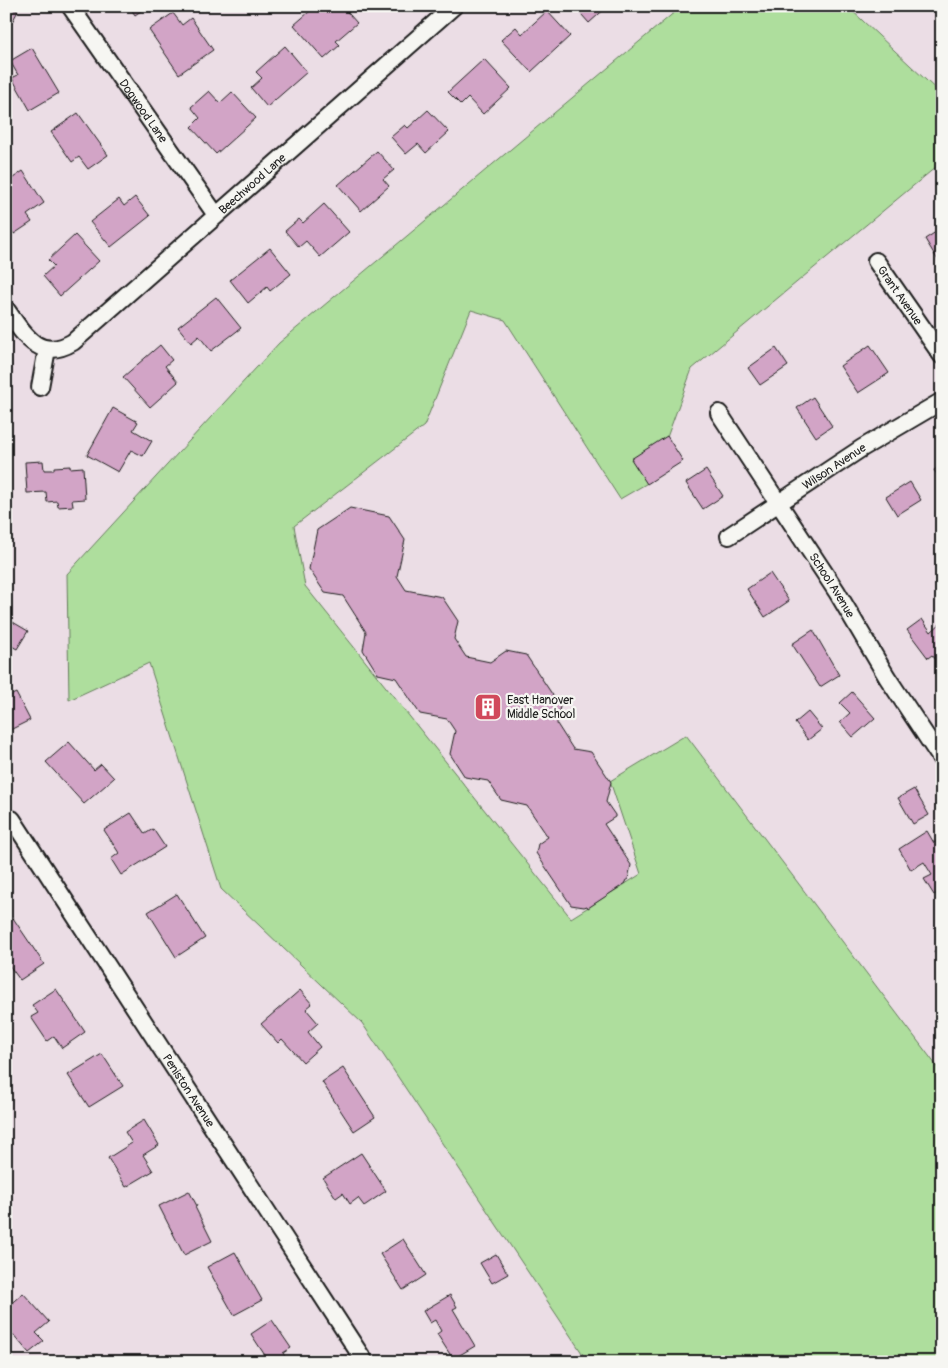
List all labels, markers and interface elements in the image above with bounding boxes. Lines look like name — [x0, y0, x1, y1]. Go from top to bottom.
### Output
street label: Dogwood Lane — [115, 76, 170, 146]
street label: Beechwood Lane — [216, 151, 289, 218]
street label: Grant Avenue — [874, 263, 925, 328]
street label: Wilson Avenue — [800, 440, 869, 493]
street label: School Avenue — [805, 550, 858, 621]
building icon: East Hanover Middle School — [473, 692, 503, 722]
place label: East Hanover Middle School — [507, 693, 576, 722]
street label: Peniston Avenue — [159, 1052, 217, 1130]

